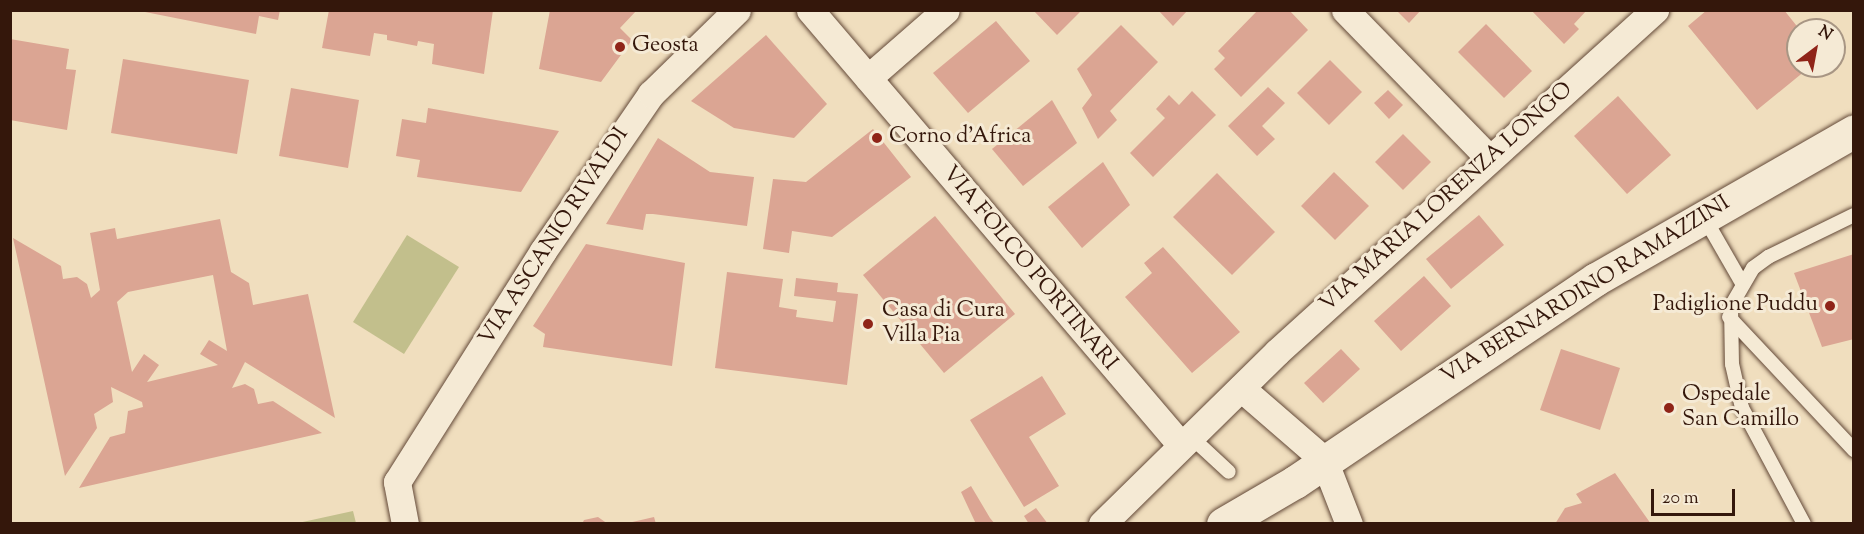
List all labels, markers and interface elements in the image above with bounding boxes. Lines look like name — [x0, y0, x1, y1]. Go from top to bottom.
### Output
north arrow — [1786, 18, 1846, 78]
text: N — [1813, 21, 1836, 47]
place label: Geosta — [632, 34, 699, 60]
marker: Geosta — [613, 40, 627, 54]
street label: VIA MARIA LORENZA LONGO — [1315, 78, 1579, 318]
street label: VIA ASCANIO RIVALDI — [475, 123, 635, 351]
place label: Corno d'Africa — [889, 125, 1031, 151]
marker: Corno d'Africa — [870, 131, 884, 145]
street label: VIA FOLCO PORTINARI — [936, 161, 1122, 377]
street label: VIA BERNARDINO RAMAZZINI — [1437, 191, 1735, 391]
place label: Padiglione Puddu — [1653, 293, 1818, 319]
place label: Casa di Cura Villa Pia — [882, 298, 1005, 350]
marker: Padiglione Puddu — [1823, 299, 1837, 313]
marker: Casa di Cura Villa Pia — [859, 315, 877, 333]
place label: Ospedale San Camillo — [1682, 382, 1799, 434]
marker: Ospedale San Camillo — [1660, 399, 1678, 417]
scale bar — [1654, 477, 1738, 515]
text: 20 m — [1662, 486, 1699, 512]

